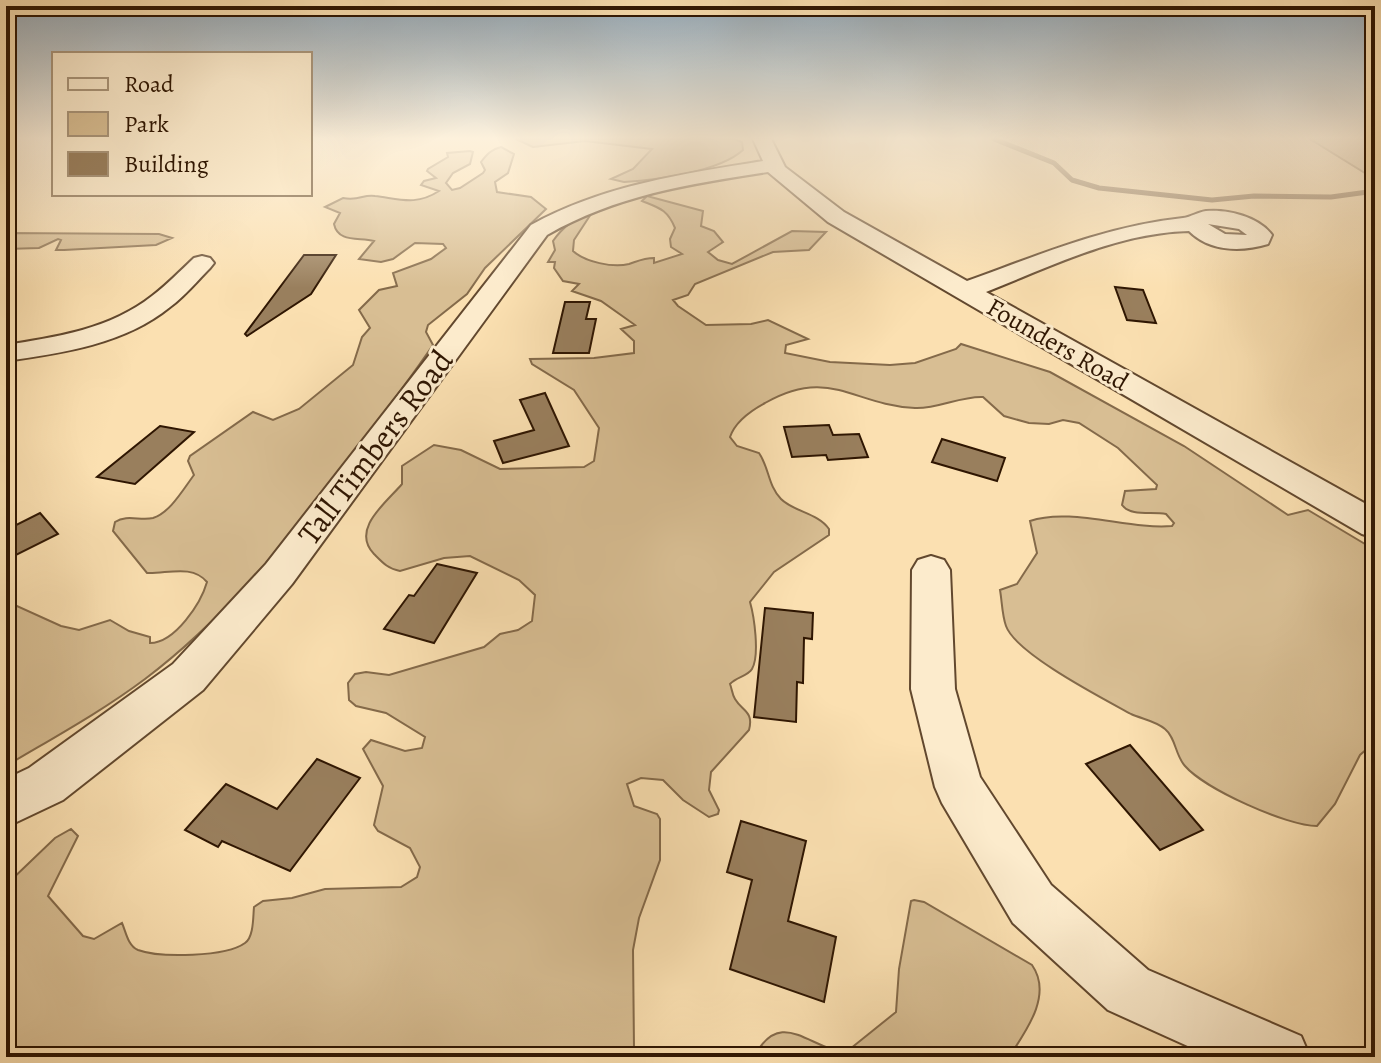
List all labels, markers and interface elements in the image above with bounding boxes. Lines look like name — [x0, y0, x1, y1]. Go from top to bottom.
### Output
legend — [52, 52, 312, 196]
text: Road — [124, 68, 174, 100]
text: Park — [124, 108, 169, 140]
text: Building — [124, 148, 209, 180]
street label: Founders Road — [980, 290, 1135, 399]
street label: Tall Timbers Road — [287, 340, 463, 554]

